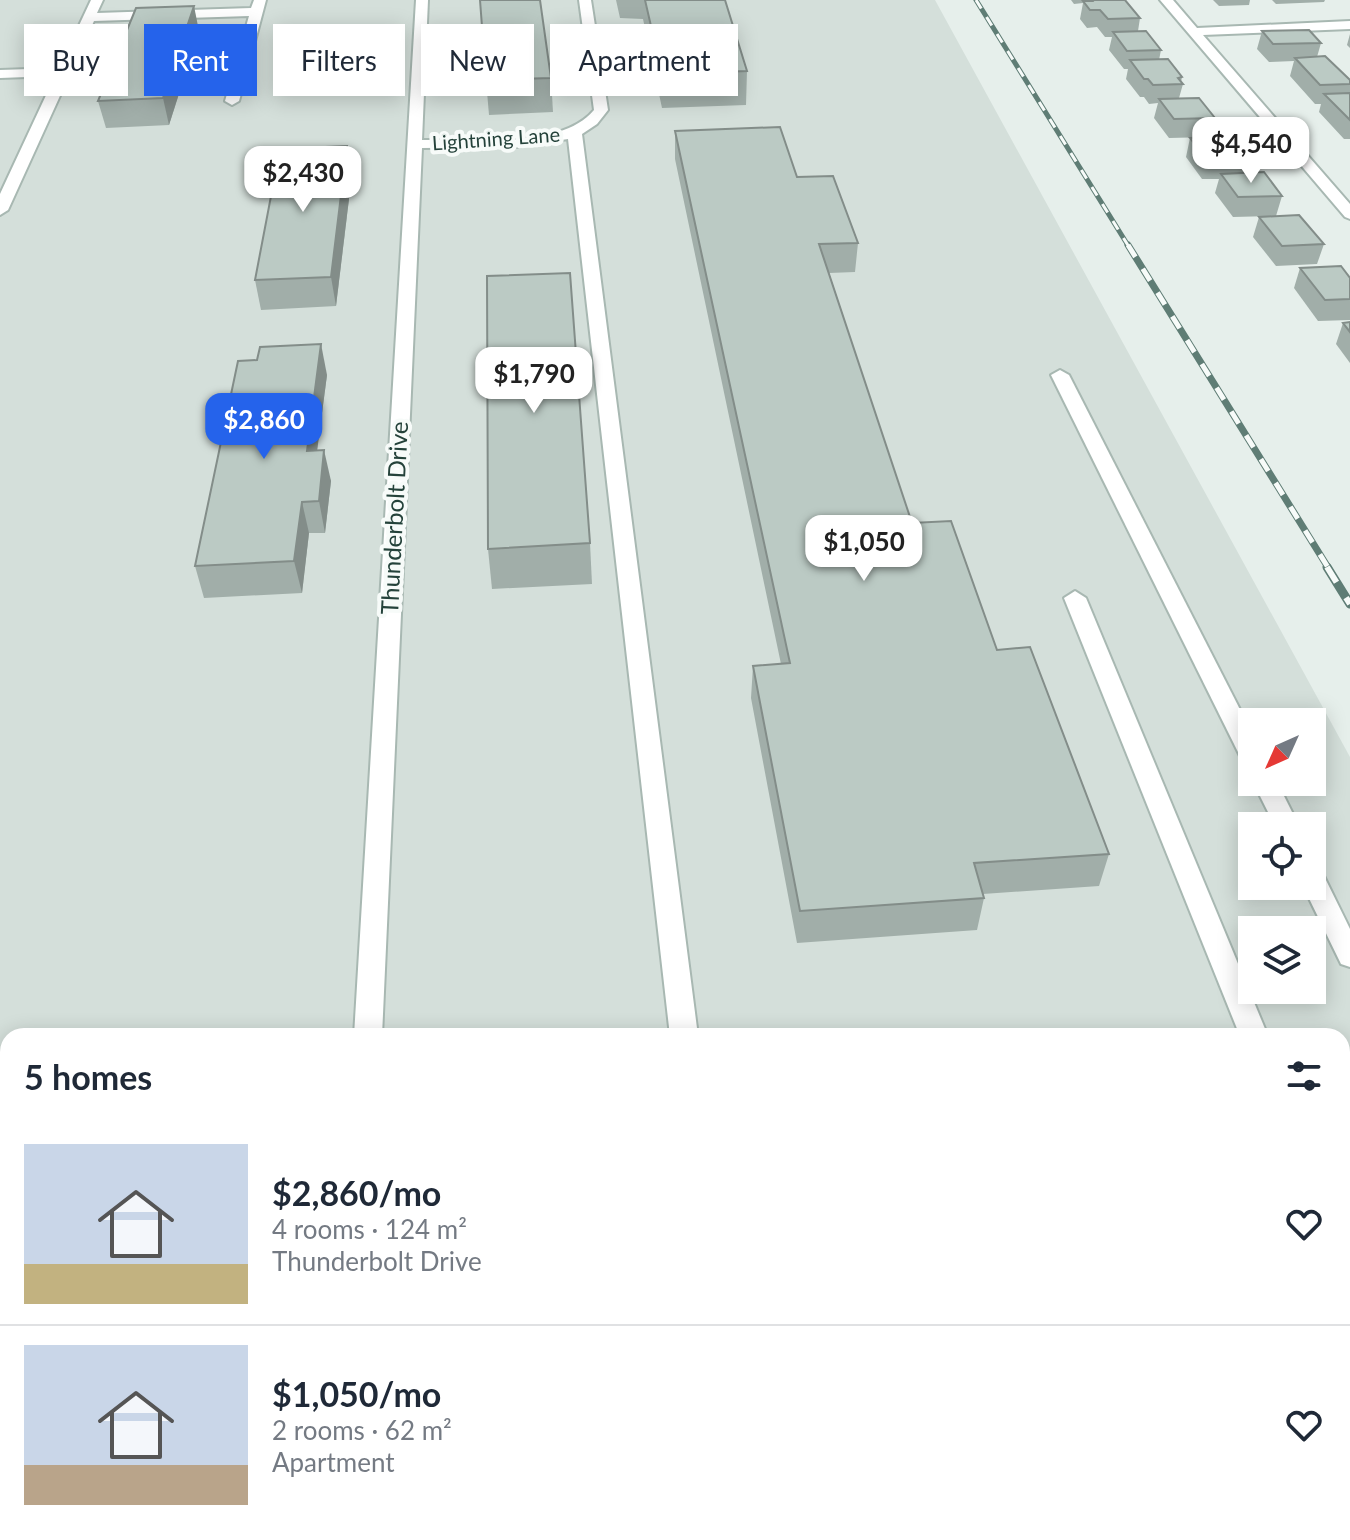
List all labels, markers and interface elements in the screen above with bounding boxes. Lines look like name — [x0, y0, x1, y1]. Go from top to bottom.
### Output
chip: Buy — [24, 24, 128, 96]
chip: Rent — [144, 24, 257, 96]
chip: Filters — [273, 24, 405, 96]
chip: New — [421, 24, 534, 96]
chip: Apartment — [550, 24, 738, 96]
pin: $4,540 — [1186, 117, 1316, 185]
street label: Lightning Lane — [431, 122, 561, 154]
text: $4,540 — [1210, 127, 1292, 159]
pin: $2,430 — [238, 146, 368, 214]
text: $2,430 — [262, 156, 344, 188]
pin: $1,790 — [469, 347, 599, 415]
text: $1,790 — [493, 357, 575, 389]
pin: $2,860 — [199, 393, 329, 461]
text: $2,860 — [223, 403, 305, 435]
street label: Thunderbolt Drive — [374, 420, 413, 615]
pin: $1,050 — [799, 515, 929, 583]
text: $1,050 — [823, 525, 905, 557]
north arrow — [1238, 708, 1326, 796]
map controls — [1238, 708, 1326, 1004]
button: locate — [1238, 812, 1326, 900]
button: layers — [1238, 916, 1326, 1004]
icon: filters — [1282, 1054, 1326, 1098]
text: 5 homes — [24, 1056, 152, 1097]
text: $2,860/mo — [272, 1172, 441, 1213]
icon: home — [88, 1176, 184, 1272]
icon: heart — [1282, 1202, 1326, 1246]
text: 4 rooms · 124 m² — [272, 1213, 467, 1245]
text: Thunderbolt Drive — [272, 1245, 482, 1277]
text: $1,050/mo — [272, 1373, 441, 1414]
icon: home — [88, 1377, 184, 1473]
icon: heart — [1282, 1403, 1326, 1447]
text: 2 rooms · 62 m² — [272, 1414, 452, 1446]
text: Apartment — [272, 1446, 395, 1478]

